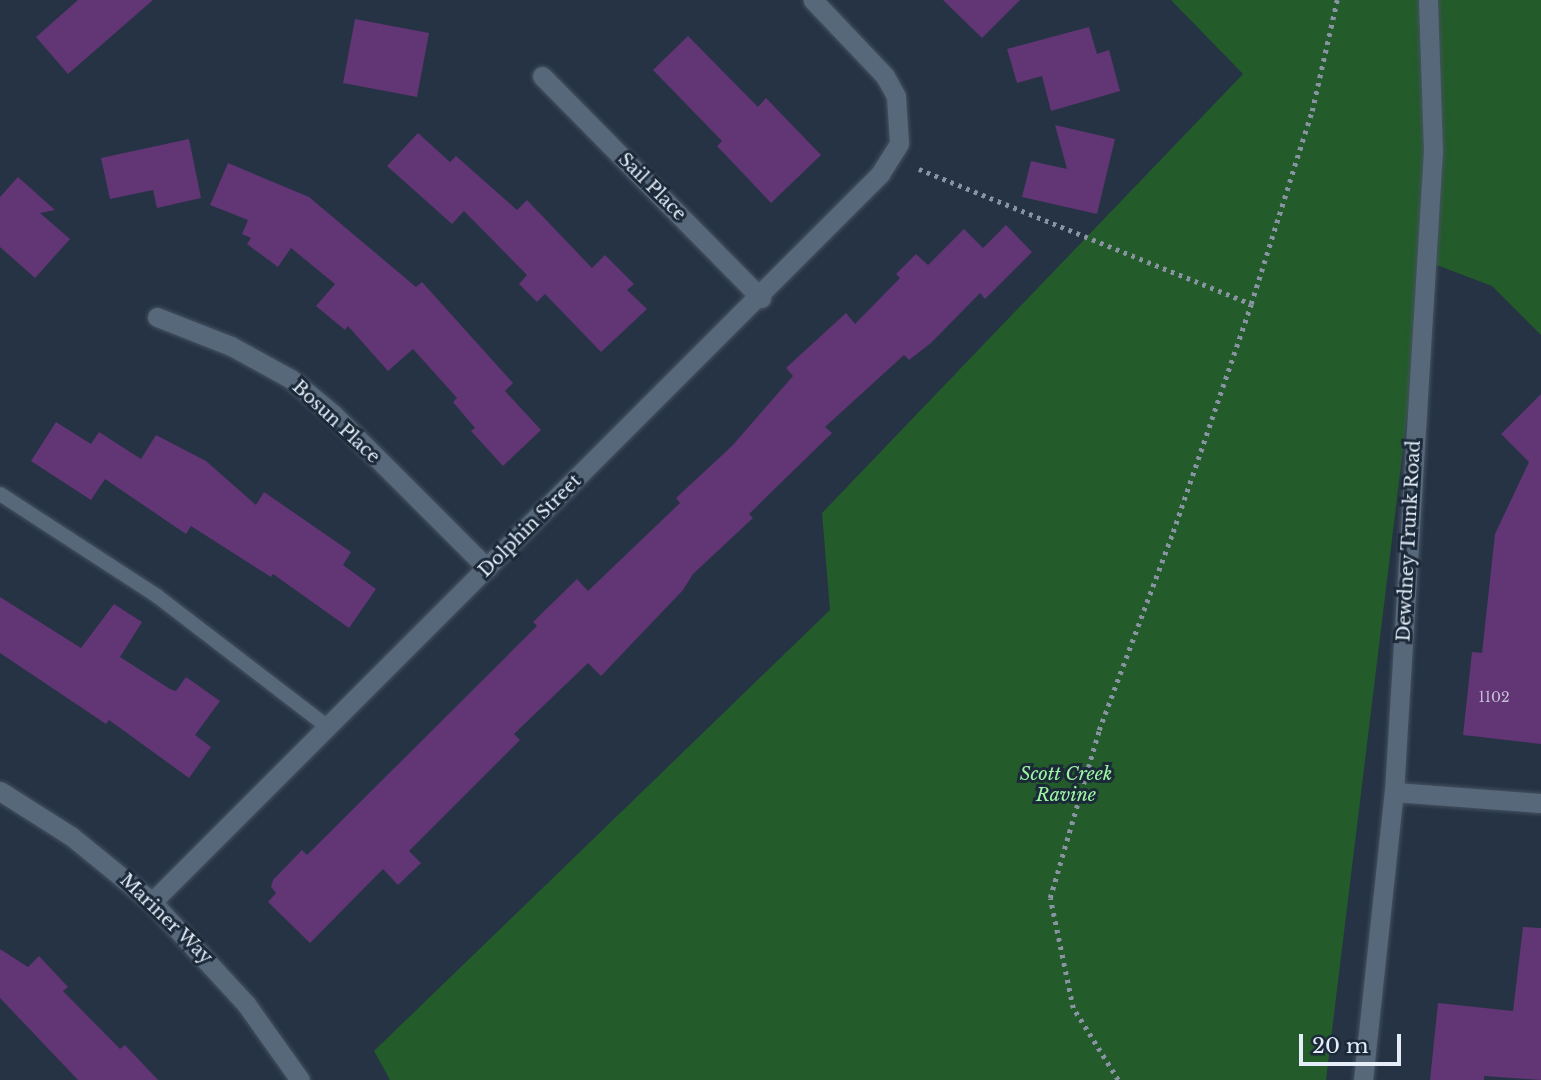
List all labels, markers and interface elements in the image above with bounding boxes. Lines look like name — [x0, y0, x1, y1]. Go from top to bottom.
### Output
street label: Sail Place — [614, 149, 690, 225]
street label: Bosun Place — [288, 376, 384, 468]
street label: Dewdney Trunk Road — [1393, 439, 1425, 643]
street label: Dolphin Street — [474, 470, 586, 582]
house number: 1102 — [1478, 689, 1510, 705]
park label: Scott Creek Ravine — [1020, 764, 1112, 806]
street label: Mariner Way — [115, 869, 217, 969]
scale bar — [1303, 1020, 1404, 1064]
text: 20 m — [1312, 1033, 1369, 1059]

